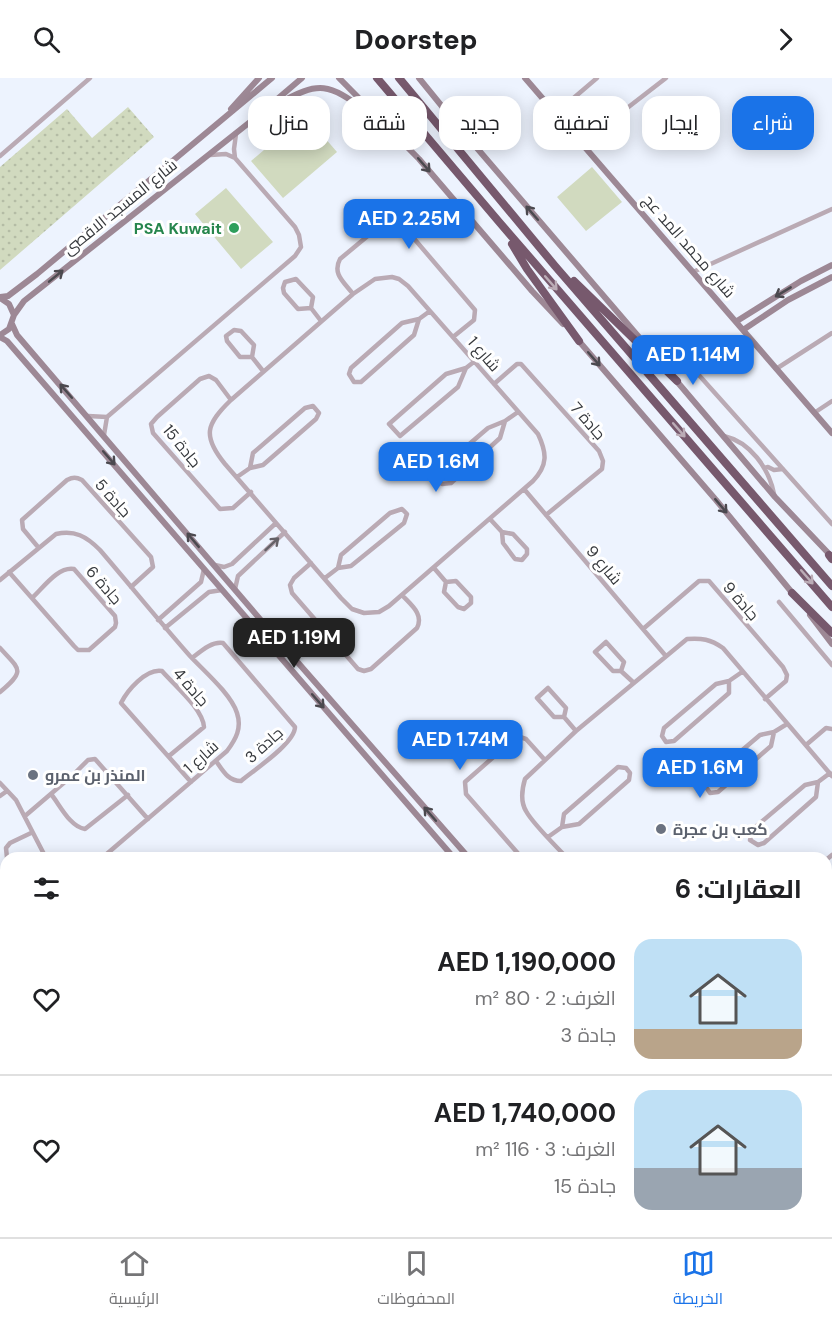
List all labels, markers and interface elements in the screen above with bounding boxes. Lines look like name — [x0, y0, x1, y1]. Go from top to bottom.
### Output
text: Doorstep — [355, 22, 477, 57]
icon: search — [30, 23, 63, 56]
icon: forward — [769, 23, 802, 56]
chip: منزل — [248, 96, 330, 150]
chip: شقة — [342, 96, 427, 150]
chip: جديد — [439, 96, 521, 150]
chip: تصفية — [533, 96, 630, 150]
chip: إيجار — [642, 96, 720, 150]
chip: شراء — [732, 96, 814, 150]
street label: شارع المسجد الاقصى — [59, 154, 182, 260]
one-way arrow — [417, 157, 431, 172]
street label: شارع محمد المد عج — [637, 190, 740, 303]
pin: AED 2.25M — [340, 199, 478, 250]
text: AED 2.25M — [358, 205, 460, 231]
one-way arrow — [525, 206, 539, 221]
place label: PSA Kuwait — [134, 218, 222, 239]
marker: PSA Kuwait — [227, 221, 241, 235]
one-way arrow — [48, 269, 64, 282]
one-way arrow — [544, 275, 558, 290]
one-way arrow — [775, 286, 792, 298]
street label: شارع 1 — [462, 332, 505, 377]
pin: AED 1.14M — [624, 335, 762, 386]
text: AED 1.14M — [646, 341, 740, 367]
one-way arrow — [587, 351, 601, 366]
one-way arrow — [59, 384, 73, 399]
street label: جادة 7 — [566, 398, 610, 444]
street label: جادة 15 — [158, 420, 206, 472]
one-way arrow — [672, 422, 686, 437]
pin: AED 1.6M — [374, 442, 498, 493]
text: AED 1.6M — [393, 448, 479, 474]
one-way arrow — [102, 450, 115, 466]
street label: جادة 5 — [90, 474, 136, 522]
one-way arrow — [715, 498, 728, 514]
one-way arrow — [186, 532, 199, 548]
one-way arrow — [264, 538, 279, 552]
street label: شارع 9 — [581, 541, 627, 590]
street label: جادة 6 — [81, 561, 127, 609]
one-way arrow — [800, 569, 814, 584]
street label: جادة 9 — [718, 577, 764, 625]
pin: AED 1.19M — [225, 618, 363, 669]
text: AED 1.19M — [247, 624, 341, 650]
street label: جادة 4 — [168, 663, 214, 711]
one-way arrow — [312, 693, 325, 709]
pin: AED 1.74M — [391, 720, 529, 771]
street label: جادة 3 — [240, 722, 288, 768]
text: AED 1.74M — [412, 726, 508, 752]
street label: شارع 1 — [179, 736, 224, 779]
pin: AED 1.6M — [638, 748, 762, 799]
text: AED 1.6M — [657, 754, 743, 780]
place label: المنذر بن عمرو — [45, 765, 146, 786]
marker: المنذر بن عمرو — [26, 768, 40, 782]
one-way arrow — [424, 806, 437, 822]
place label: كعب بن عجرة — [673, 819, 768, 840]
marker: كعب بن عجرة — [654, 822, 668, 836]
icon: filters — [30, 872, 63, 905]
text: العقارات: 6 — [675, 872, 802, 906]
text: AED 1,190,000 — [437, 945, 616, 979]
icon: home — [682, 963, 754, 1035]
icon: heart — [30, 983, 63, 1016]
text: الغرف: 2 · 80 m² — [475, 985, 616, 1011]
text: جادة 3 — [561, 1022, 616, 1048]
text: AED 1,740,000 — [434, 1096, 616, 1130]
icon: home — [682, 1114, 754, 1186]
icon: heart — [30, 1134, 63, 1167]
text: الغرف: 3 · 116 m² — [475, 1136, 616, 1162]
text: جادة 15 — [554, 1173, 616, 1199]
tab: الرئيسية — [109, 1247, 159, 1313]
tab: المحفوظات — [377, 1247, 455, 1313]
tab: الخريطة — [673, 1247, 723, 1313]

